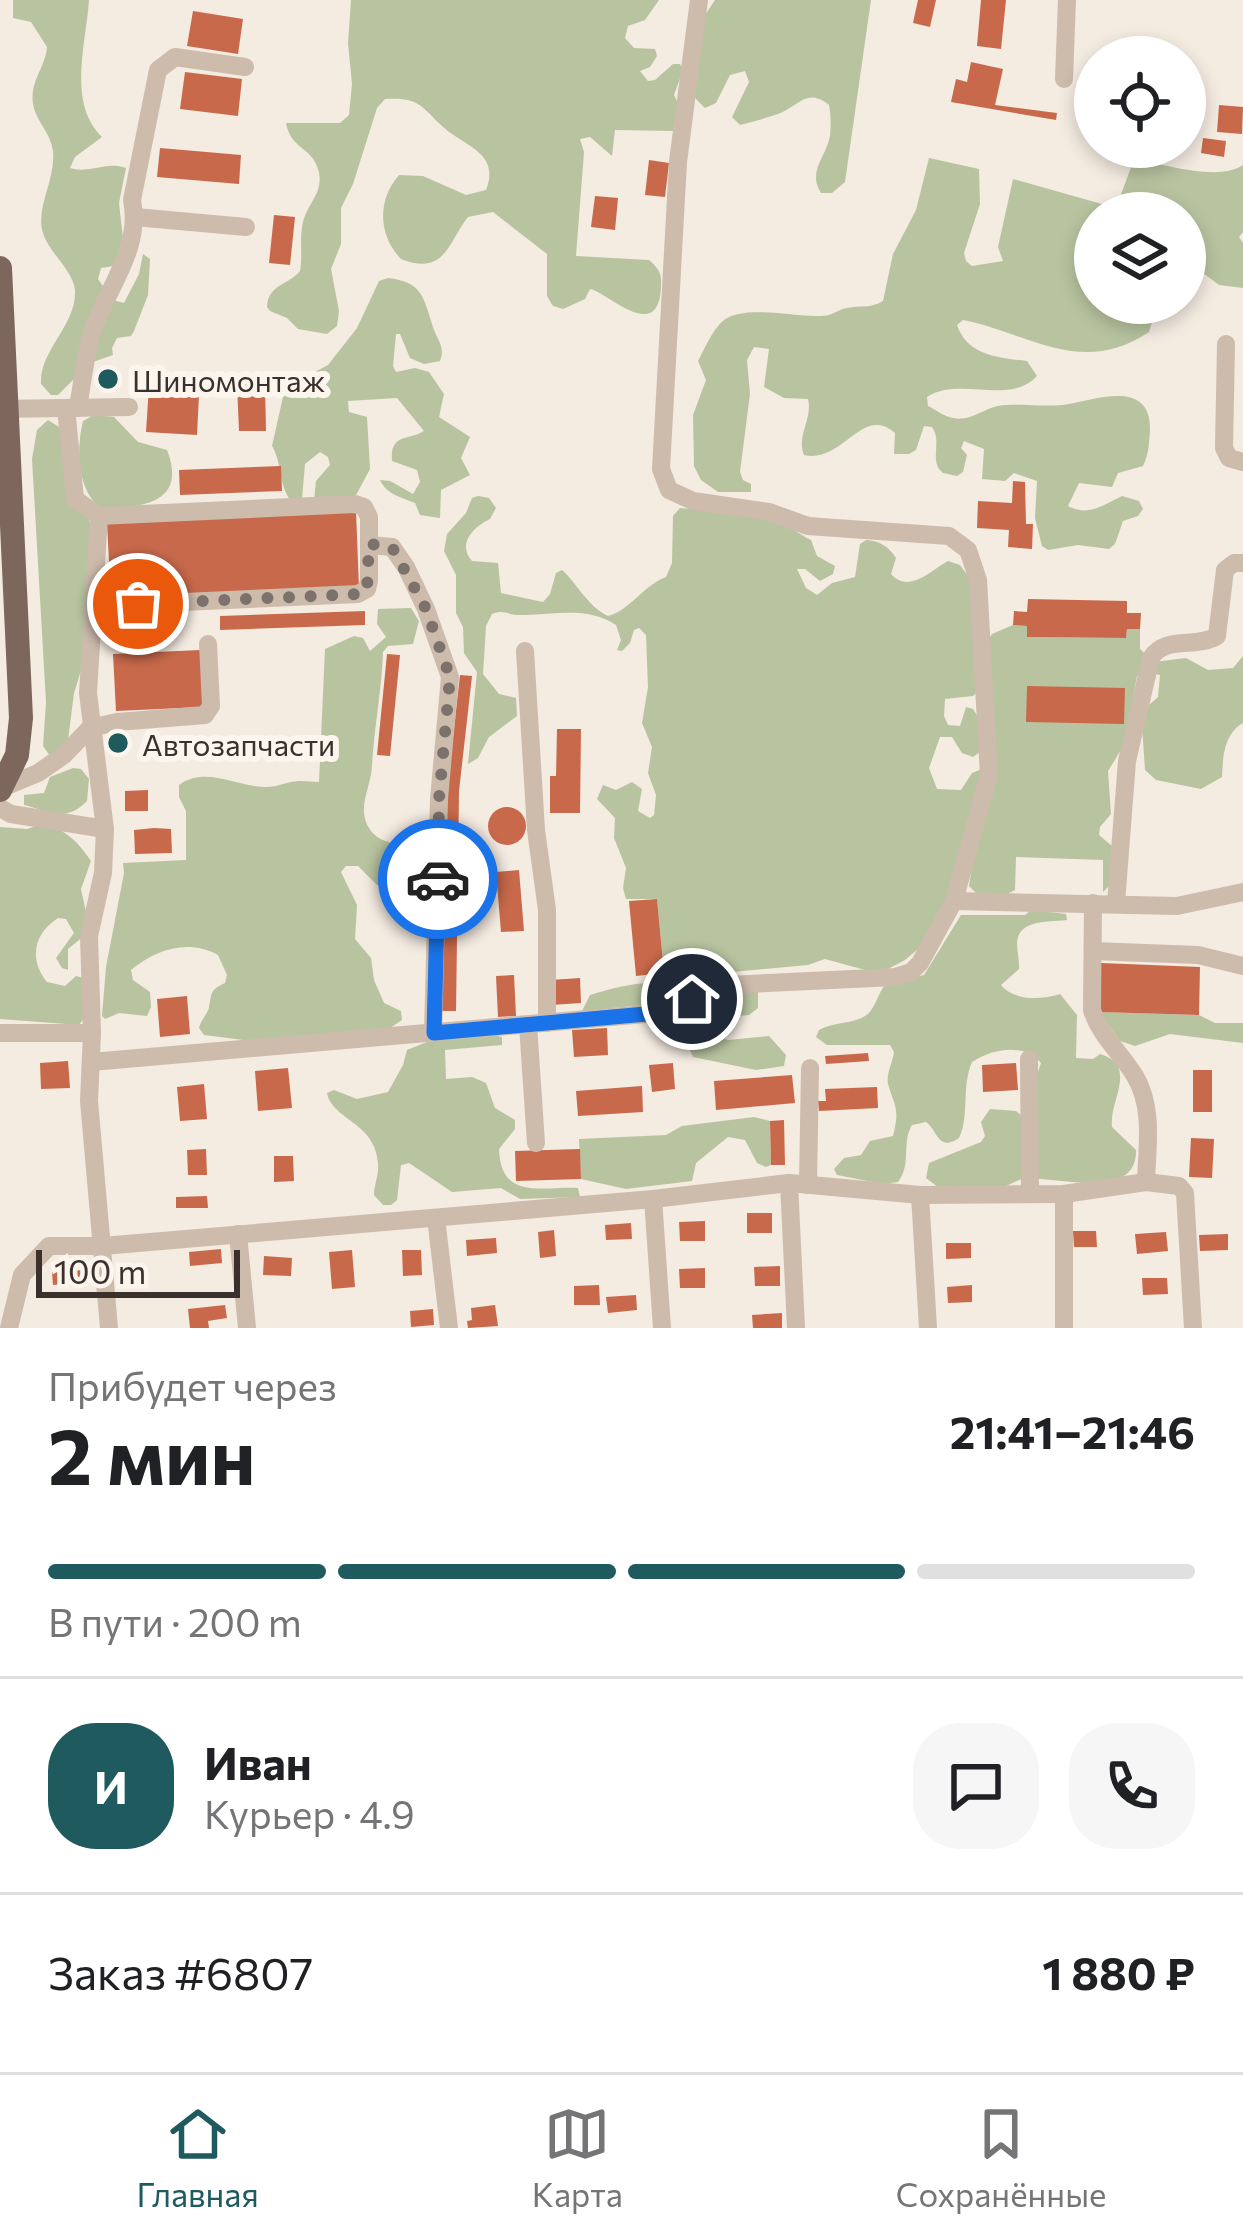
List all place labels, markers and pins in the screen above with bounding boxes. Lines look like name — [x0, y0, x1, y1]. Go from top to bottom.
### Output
place label: Шиномонтаж — [132, 361, 325, 398]
marker: Шиномонтаж — [95, 366, 121, 392]
pin — [87, 553, 189, 655]
place label: Автозапчасти — [142, 725, 335, 762]
marker: Автозапчасти — [105, 730, 131, 756]
pin — [641, 948, 743, 1050]

